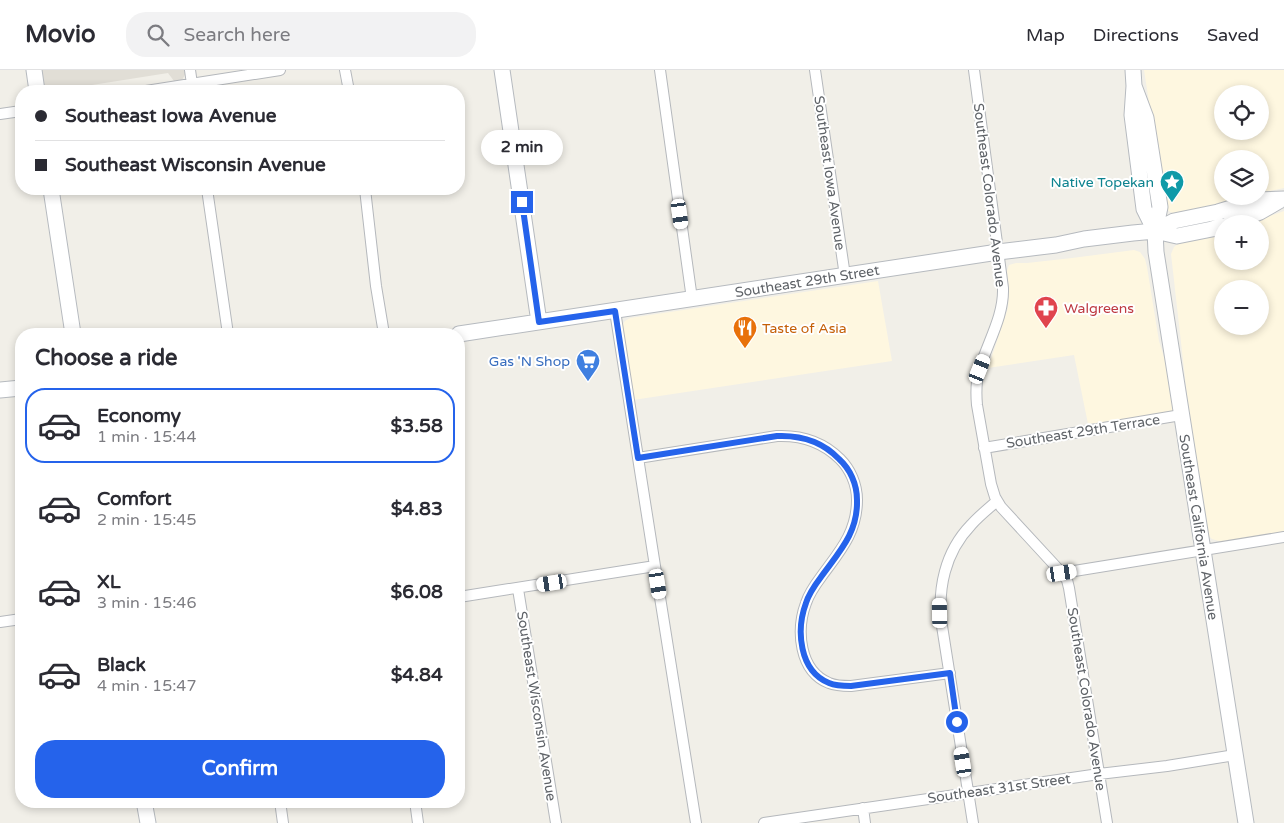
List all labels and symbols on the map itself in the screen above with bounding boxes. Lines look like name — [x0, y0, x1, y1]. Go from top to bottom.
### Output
street label: Southeast Iowa Avenue — [810, 95, 849, 251]
street label: Southeast Colorado Avenue — [970, 102, 1009, 288]
callout: 2 min — [481, 129, 563, 164]
place icon: Native Topekan — [1159, 169, 1185, 203]
place label: Native Topekan — [1051, 174, 1154, 191]
route end — [511, 191, 533, 213]
car — [670, 198, 689, 230]
street label: Southeast 29th Street — [734, 262, 881, 301]
pharmacy icon: Walgreens — [1033, 295, 1059, 329]
place label: Walgreens — [1064, 300, 1134, 317]
restaurant icon: Taste of Asia — [732, 315, 758, 349]
place label: Taste of Asia — [762, 320, 847, 337]
supermarket icon: Gas 'N Shop — [575, 348, 601, 382]
car — [967, 352, 992, 386]
place label: Gas 'N Shop — [489, 353, 570, 370]
street label: Southeast 29th Terrace — [1005, 411, 1161, 452]
street label: Southeast California Avenue — [1175, 433, 1222, 621]
car — [1046, 563, 1077, 583]
car — [648, 568, 667, 600]
car — [536, 573, 567, 593]
car — [932, 598, 947, 628]
street label: Southeast Colorado Avenue — [1064, 606, 1109, 792]
street label: Southeast Wisconsin Avenue — [513, 610, 560, 802]
route start — [946, 711, 968, 733]
car — [953, 746, 972, 778]
street label: Southeast 31st Street — [926, 770, 1072, 807]

